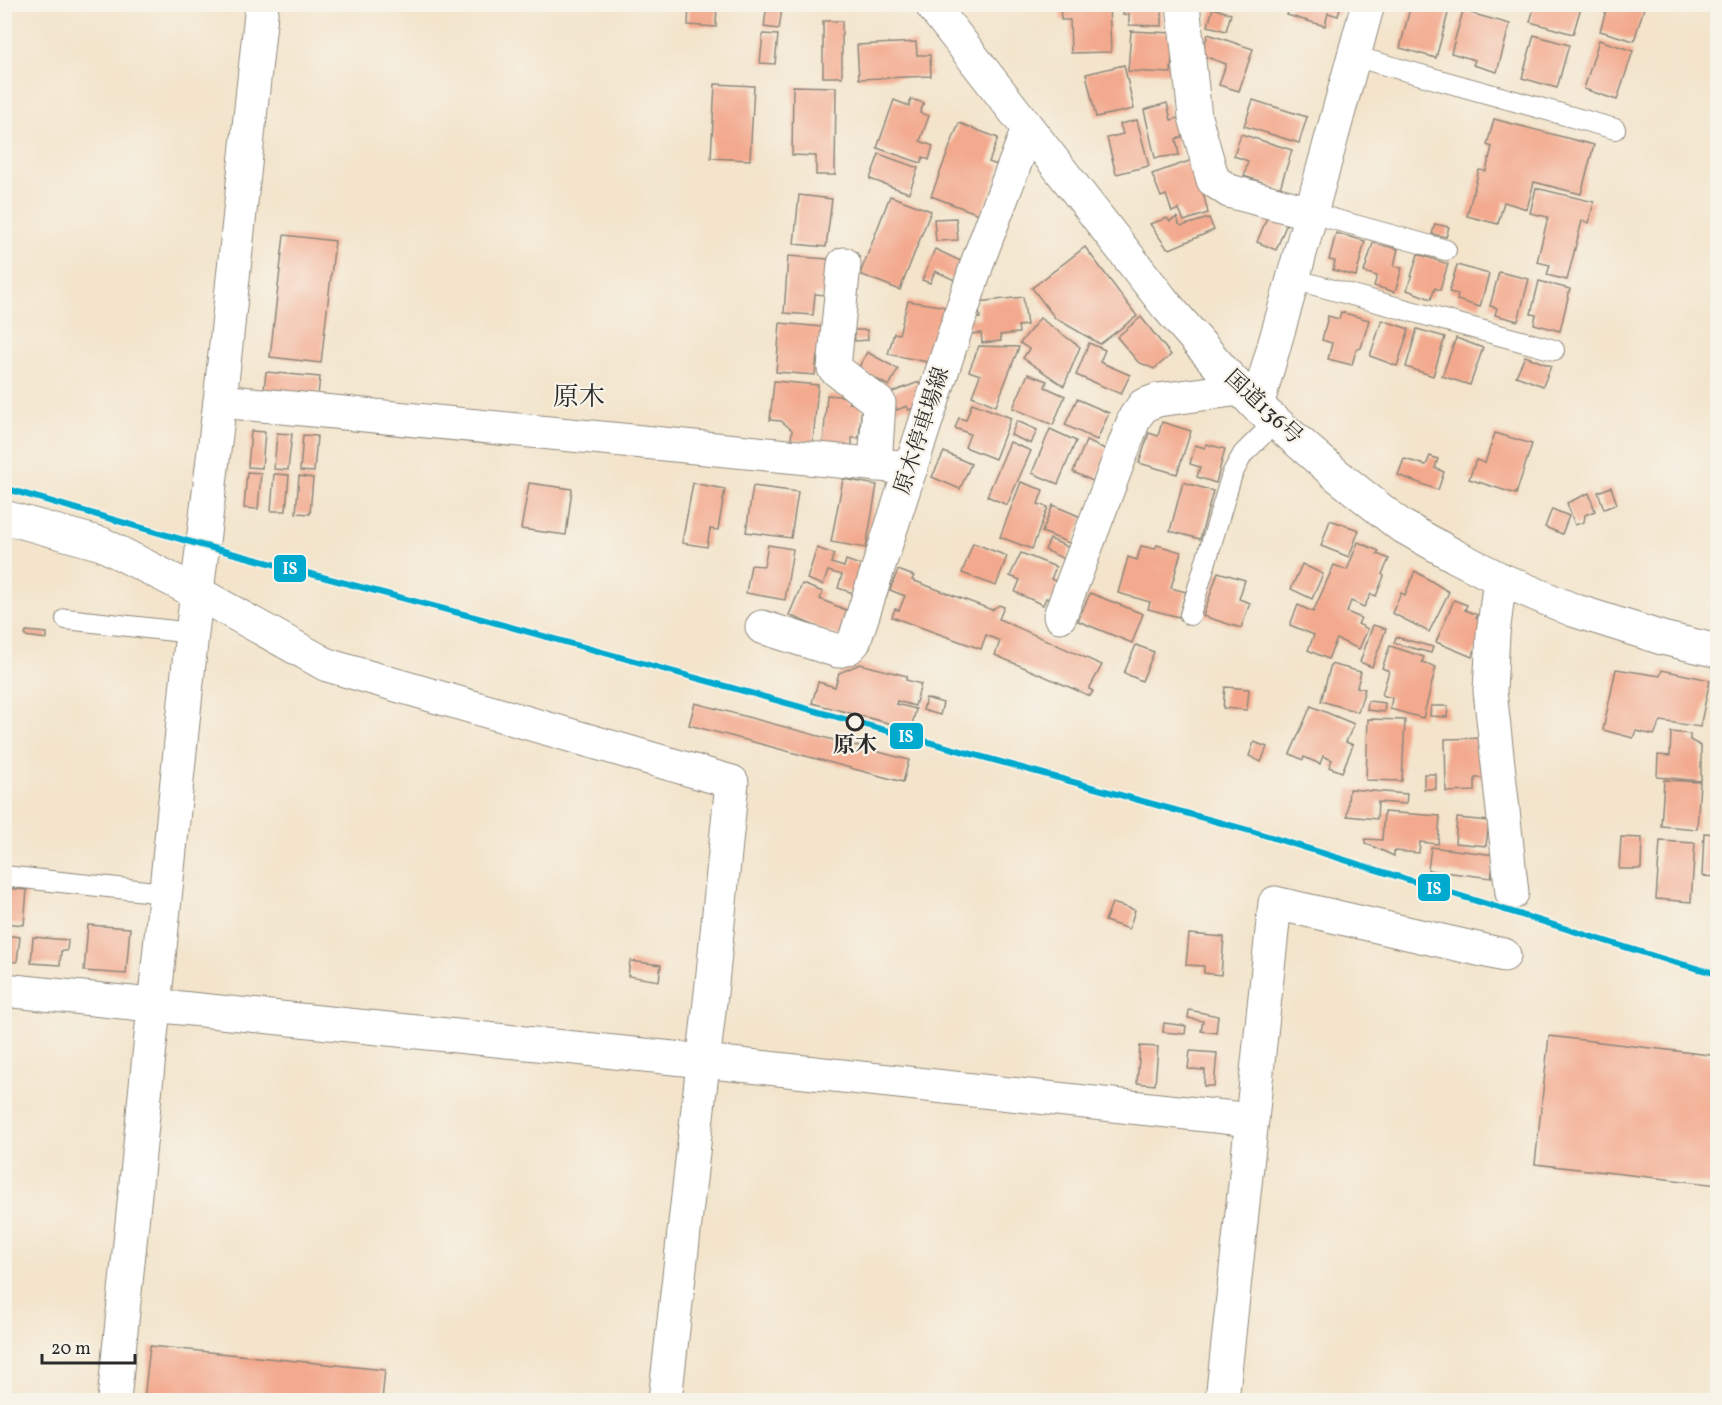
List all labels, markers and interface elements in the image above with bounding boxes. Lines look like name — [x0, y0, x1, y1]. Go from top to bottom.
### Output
street label: 原木停車場線 — [888, 363, 958, 499]
street label: 国道136号 — [1217, 364, 1309, 452]
district label: 原木 — [553, 380, 605, 416]
line badge: IS — [273, 554, 307, 583]
text: IS — [282, 559, 298, 581]
marker: 原木 — [846, 713, 864, 731]
line badge: IS — [889, 722, 924, 750]
text: IS — [898, 727, 914, 749]
place label: 原木 — [833, 731, 877, 762]
line badge: IS — [1417, 873, 1451, 902]
text: IS — [1426, 879, 1442, 901]
scale bar — [42, 1327, 135, 1365]
text: 20 m — [51, 1337, 91, 1362]

